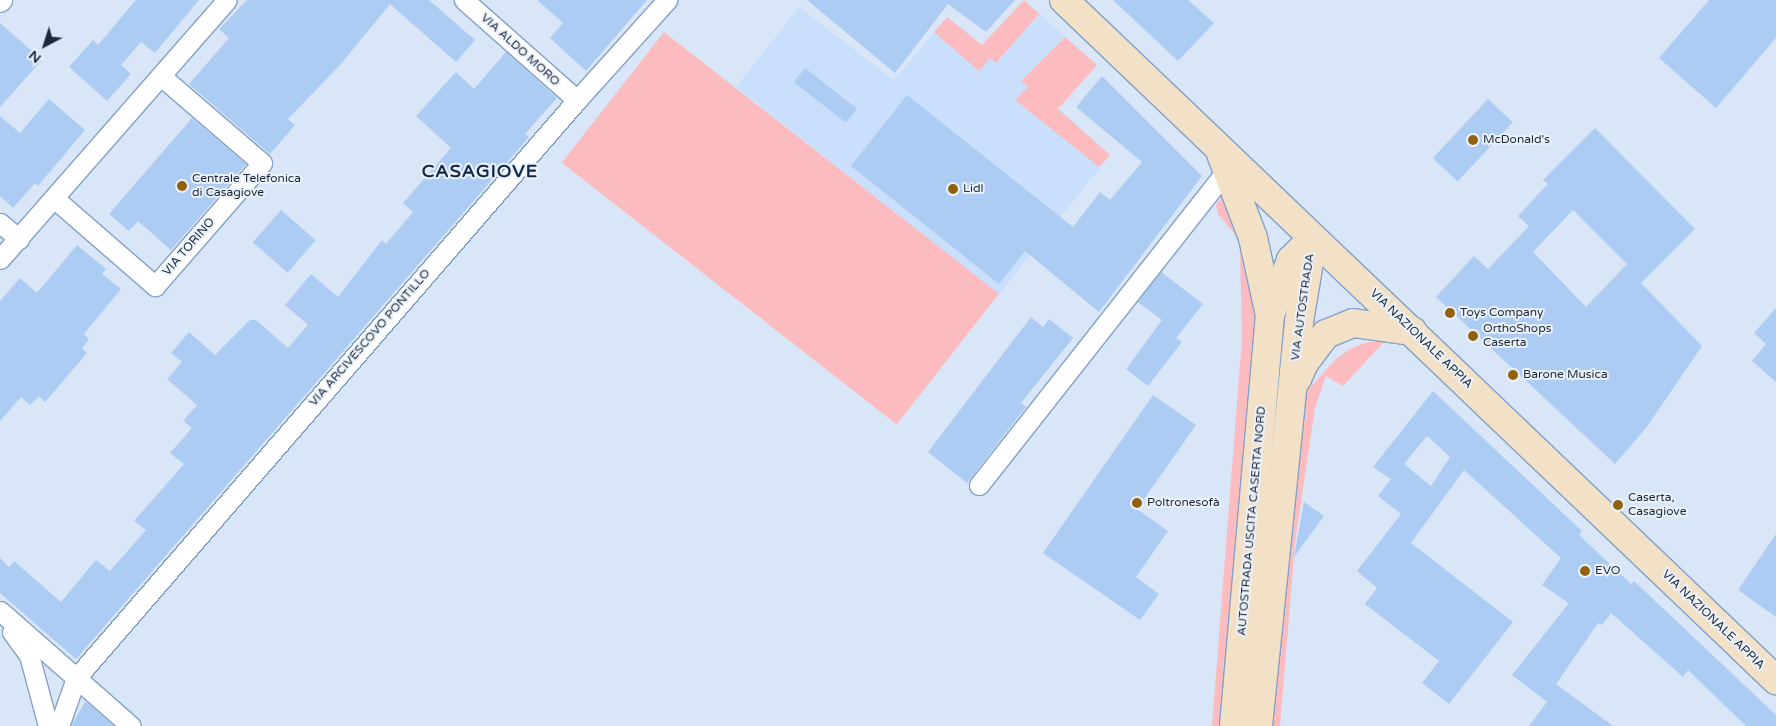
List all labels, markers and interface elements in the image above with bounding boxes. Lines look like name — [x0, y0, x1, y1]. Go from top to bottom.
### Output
street label: VIA ALDO MORO — [478, 11, 562, 89]
north arrow — [20, 20, 70, 70]
text: N — [25, 47, 45, 67]
place label: McDonald's — [1483, 133, 1550, 147]
marker: McDonald's — [1467, 134, 1479, 146]
district label: CASAGIOVE — [421, 160, 539, 182]
place label: Centrale Telefonica di Casagiove — [192, 172, 301, 200]
marker: Centrale Telefonica di Casagiove — [176, 180, 188, 192]
place label: Lidl — [963, 182, 983, 196]
marker: Lidl — [947, 183, 959, 195]
street label: VIA TORINO — [160, 215, 218, 279]
street label: VIA AUTOSTRADA — [1288, 253, 1318, 361]
street label: VIA ARCIVESCOVO PONTILLO — [307, 267, 433, 409]
street label: VIA NAZIONALE APPIA — [1367, 286, 1475, 392]
place label: Toys Company — [1460, 306, 1543, 320]
marker: Toys Company — [1444, 307, 1456, 319]
place label: OrthoShops Caserta — [1483, 322, 1551, 350]
marker: OrthoShops Caserta — [1467, 330, 1479, 342]
place label: Barone Musica — [1523, 368, 1608, 382]
marker: Barone Musica — [1507, 369, 1519, 381]
street label: AUTOSTRADA USCITA CASERTA NORD — [1235, 406, 1269, 636]
place label: Caserta, Casagiove — [1628, 491, 1686, 519]
place label: Poltronesofà — [1147, 496, 1220, 510]
marker: Poltronesofà — [1131, 497, 1143, 509]
marker: Caserta, Casagiove — [1612, 499, 1624, 511]
place label: EVO — [1595, 564, 1621, 578]
marker: EVO — [1579, 565, 1591, 577]
street label: VIA NAZIONALE APPIA — [1659, 567, 1767, 673]

